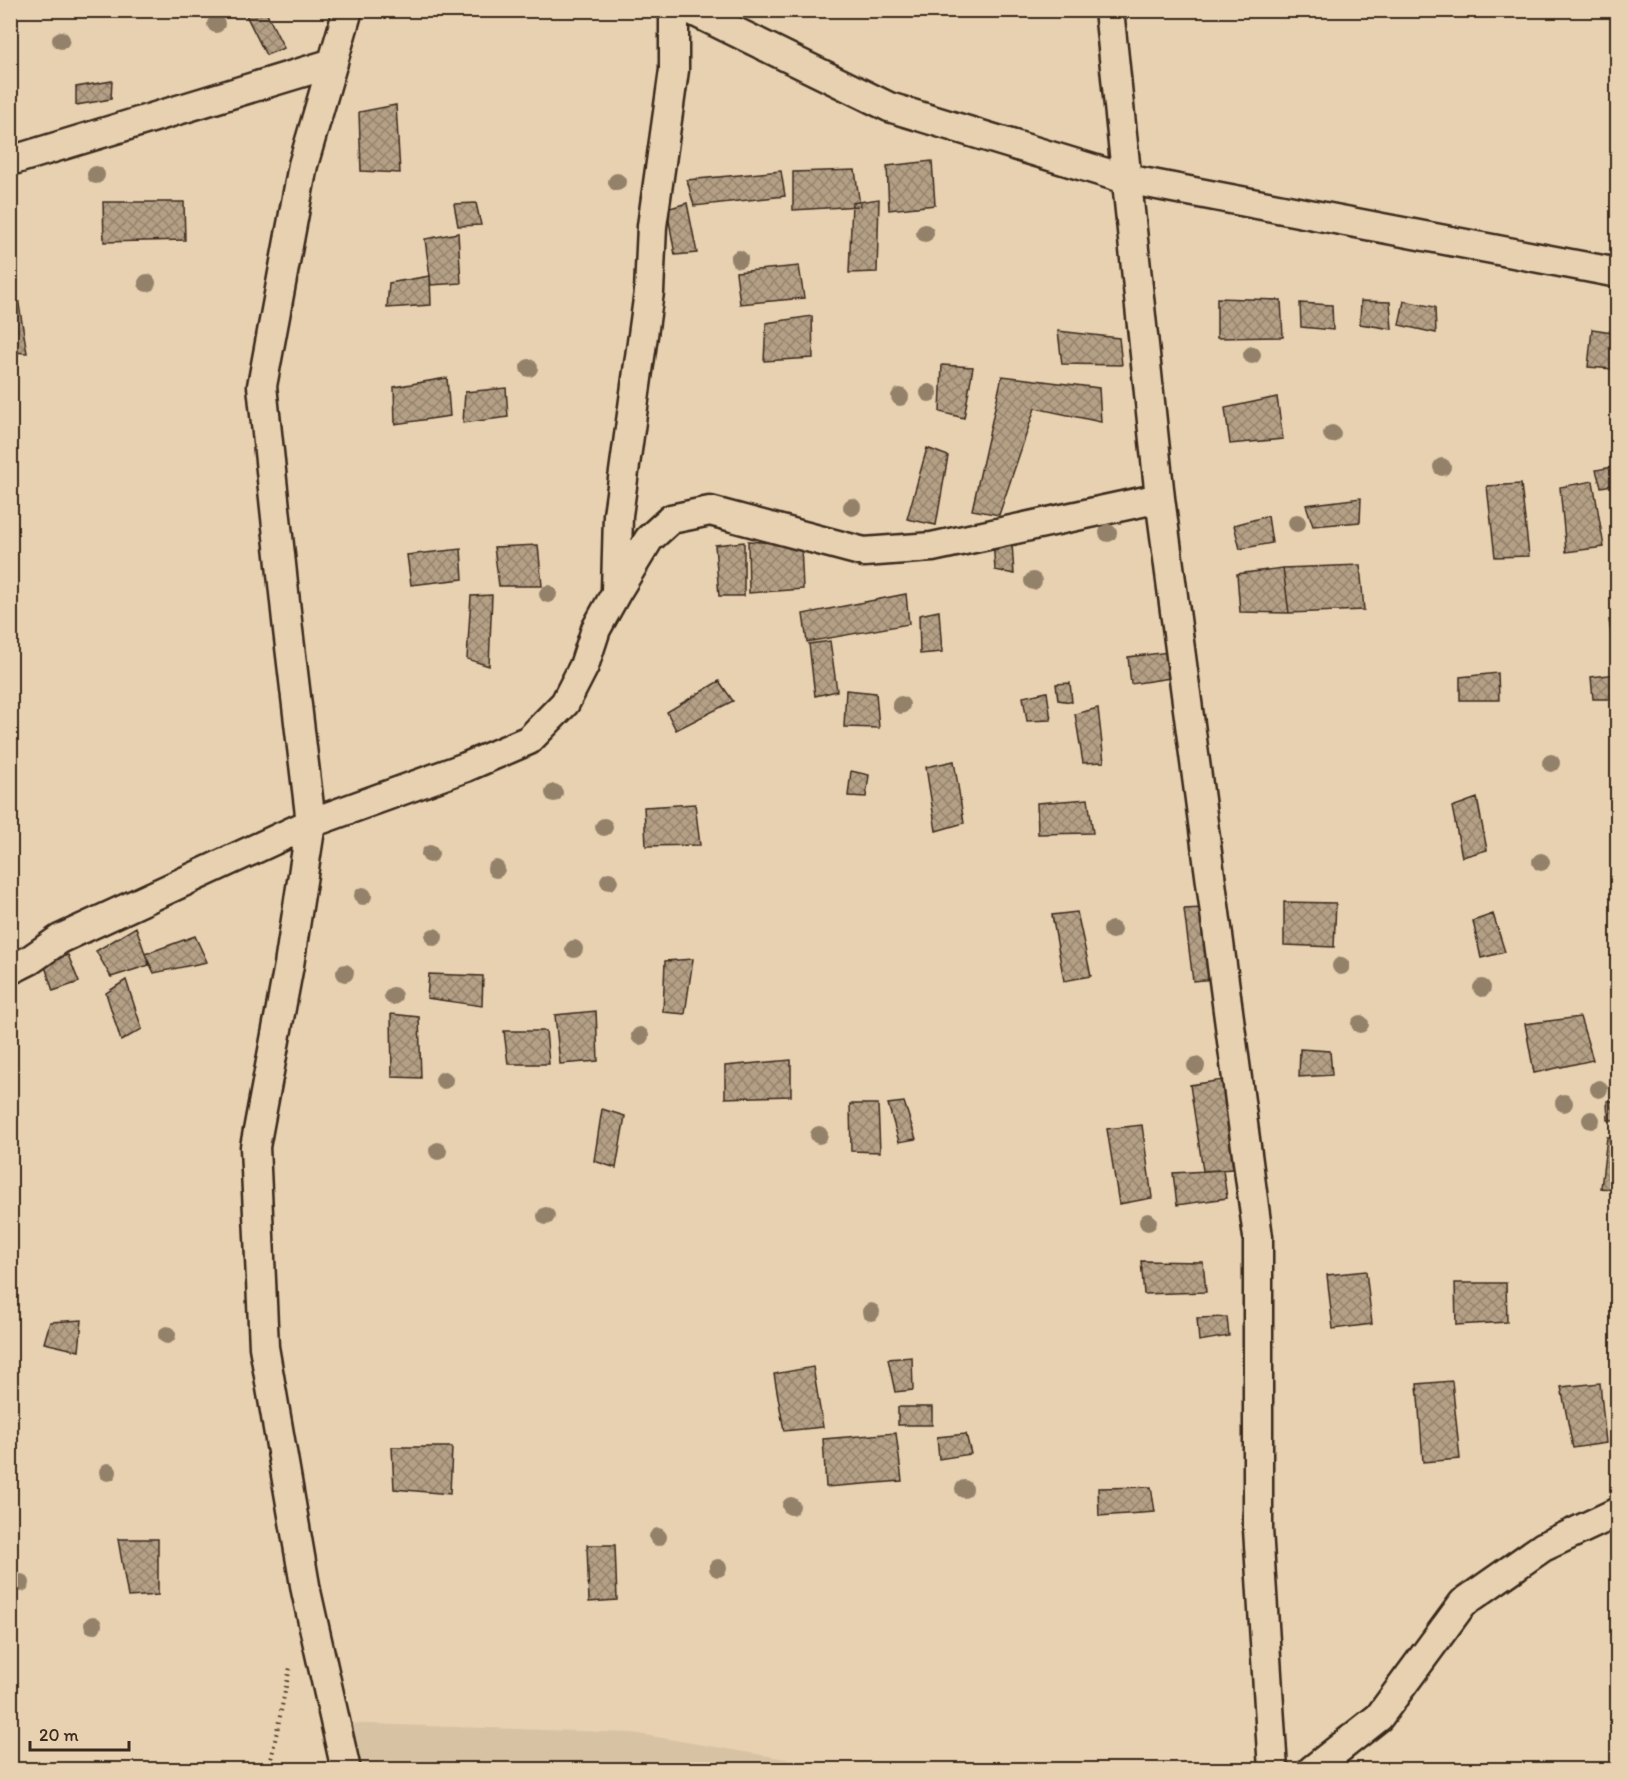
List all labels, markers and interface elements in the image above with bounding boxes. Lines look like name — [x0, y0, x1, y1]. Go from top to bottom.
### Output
scale bar — [30, 1714, 129, 1752]
text: 20 m — [39, 1724, 79, 1746]

